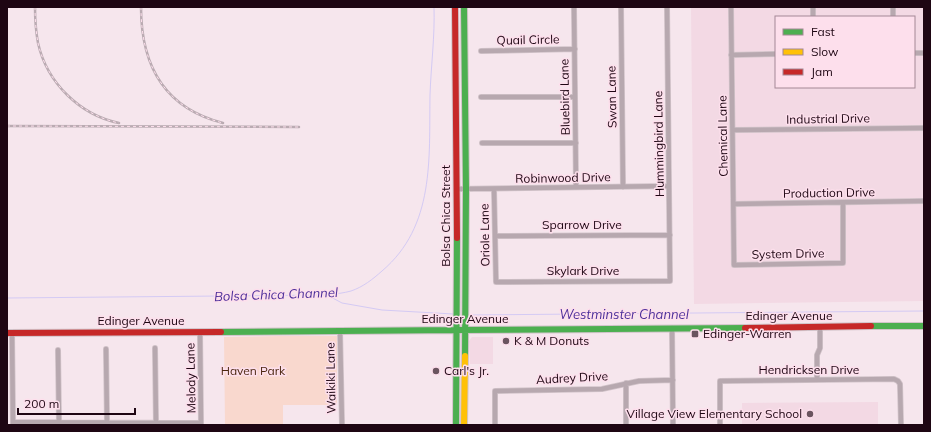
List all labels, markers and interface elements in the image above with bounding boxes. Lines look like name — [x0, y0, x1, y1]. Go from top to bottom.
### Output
legend — [775, 16, 915, 88]
text: Fast — [811, 24, 835, 39]
street label: Quail Circle — [496, 31, 560, 48]
text: Slow — [811, 44, 839, 59]
street label: Bluebird Lane — [556, 59, 573, 135]
text: Jam — [811, 64, 833, 79]
street label: Swan Lane — [603, 66, 620, 128]
street label: Hummingbird Lane — [650, 91, 667, 197]
street label: Chemical Lane — [714, 95, 731, 177]
street label: Industrial Drive — [786, 110, 870, 127]
street label: Bolsa Chica Street — [438, 165, 453, 267]
street label: Robinwood Drive — [515, 169, 611, 186]
street label: Production Drive — [783, 184, 875, 201]
street label: Oriole Lane — [476, 203, 493, 267]
street label: Sparrow Drive — [542, 217, 622, 232]
street label: System Drive — [751, 245, 825, 262]
street label: Skylark Drive — [547, 263, 619, 278]
water label: Bolsa Chica Channel — [214, 284, 339, 304]
water label: Westminster Channel — [559, 306, 690, 322]
street label: Edinger Avenue — [745, 308, 833, 323]
street label: Edinger Avenue — [421, 311, 509, 326]
street label: Edinger Avenue — [97, 313, 185, 328]
place label: Edinger-Warren — [703, 326, 792, 341]
marker: Edinger-Warren — [690, 329, 700, 339]
place label: K & M Donuts — [514, 333, 589, 348]
marker: K & M Donuts — [501, 336, 511, 346]
street label: Waikiki Lane — [322, 342, 339, 414]
street label: Melody Lane — [182, 343, 199, 413]
street label: Hendricksen Drive — [759, 362, 859, 377]
park label: Haven Park — [221, 363, 286, 378]
place label: Carl's Jr. — [444, 363, 489, 378]
marker: Carl's Jr. — [431, 366, 441, 376]
street label: Audrey Drive — [536, 368, 608, 387]
scale bar — [18, 390, 135, 416]
text: 200 m — [24, 396, 59, 411]
place label: Village View Elementary School — [627, 406, 802, 421]
marker: Village View Elementary School — [805, 409, 815, 419]

